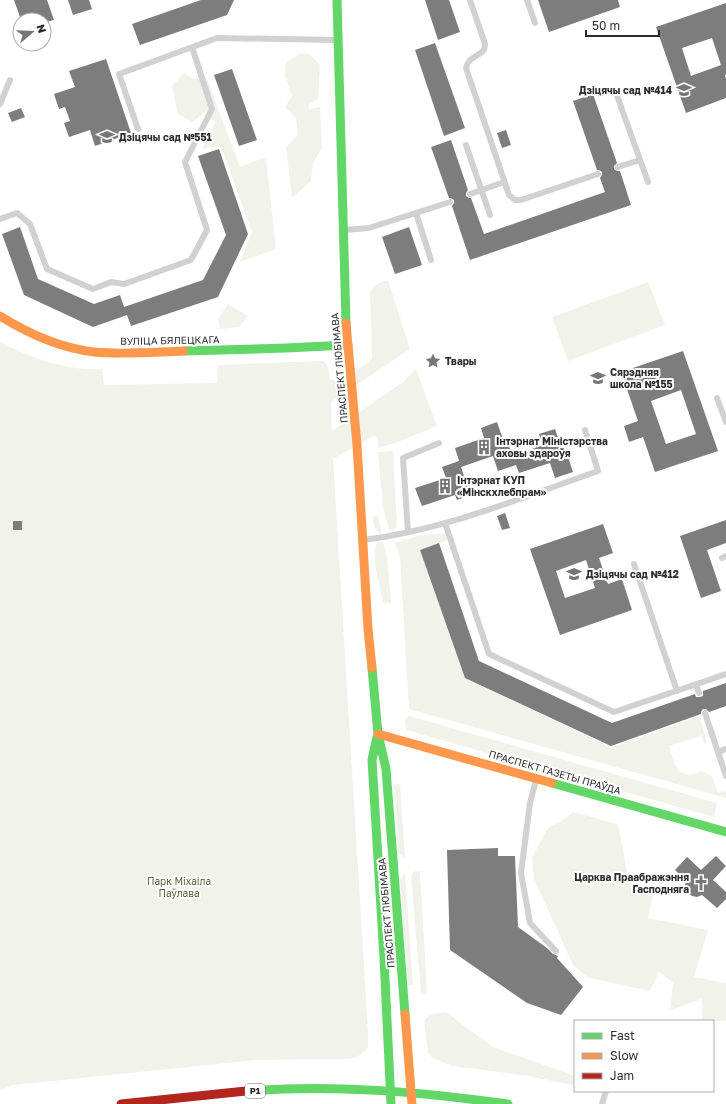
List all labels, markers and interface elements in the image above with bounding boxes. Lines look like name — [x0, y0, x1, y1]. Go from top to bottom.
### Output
north arrow — [12, 12, 52, 52]
scale bar — [586, 12, 659, 38]
text: 50 m — [592, 18, 620, 33]
text: N — [34, 23, 49, 35]
school or university icon: Дзіцячы сад №414 — [675, 81, 693, 99]
place label: Дзіцячы сад №414 — [579, 84, 672, 96]
school or university icon: Дзіцячы сад №551 — [98, 128, 116, 146]
place label: Дзіцячы сад №551 — [119, 131, 212, 143]
street label: ПРАСПЕКТ ЛЮБІМАВА — [328, 312, 350, 424]
street label: ВУЛІЦА БЯЛЕЦКАГА — [120, 333, 220, 347]
place icon: Твары — [424, 352, 442, 370]
place label: Твары — [445, 355, 476, 367]
place label: Сярэдняя школа №155 — [610, 366, 673, 390]
school or university icon: Сярэдняя школа №155 — [589, 369, 607, 387]
place label: Інтэрнат Міністэрства аховы здароўя — [496, 435, 608, 459]
building icon: Інтэрнат Міністэрства аховы здароўя — [475, 438, 493, 456]
place label: Інтэрнат КУП «Мінскхлебпрам» — [457, 474, 547, 498]
building icon: Інтэрнат КУП «Мінскхлебпрам» — [436, 477, 454, 495]
school or university icon: Дзіцячы сад №412 — [565, 565, 583, 583]
place label: Дзіцячы сад №412 — [586, 568, 679, 580]
street label: ПРАСПЕКТ ГАЗЕТЫ ПРАЎДА — [488, 747, 623, 797]
street label: ПРАСПЕКТ ЛЮБІМАВА — [375, 857, 397, 969]
place label: Царква Праабражэння Гасподняга — [574, 871, 689, 895]
church icon: Царква Праабражэння Гасподняга — [692, 874, 710, 892]
park label: Парк Міхаіла Паўлава — [147, 875, 211, 899]
legend — [574, 1020, 714, 1092]
text: Fast — [610, 1028, 635, 1043]
text: Slow — [610, 1048, 638, 1063]
text: Jam — [610, 1068, 634, 1083]
road number: Р1 — [245, 1084, 265, 1098]

